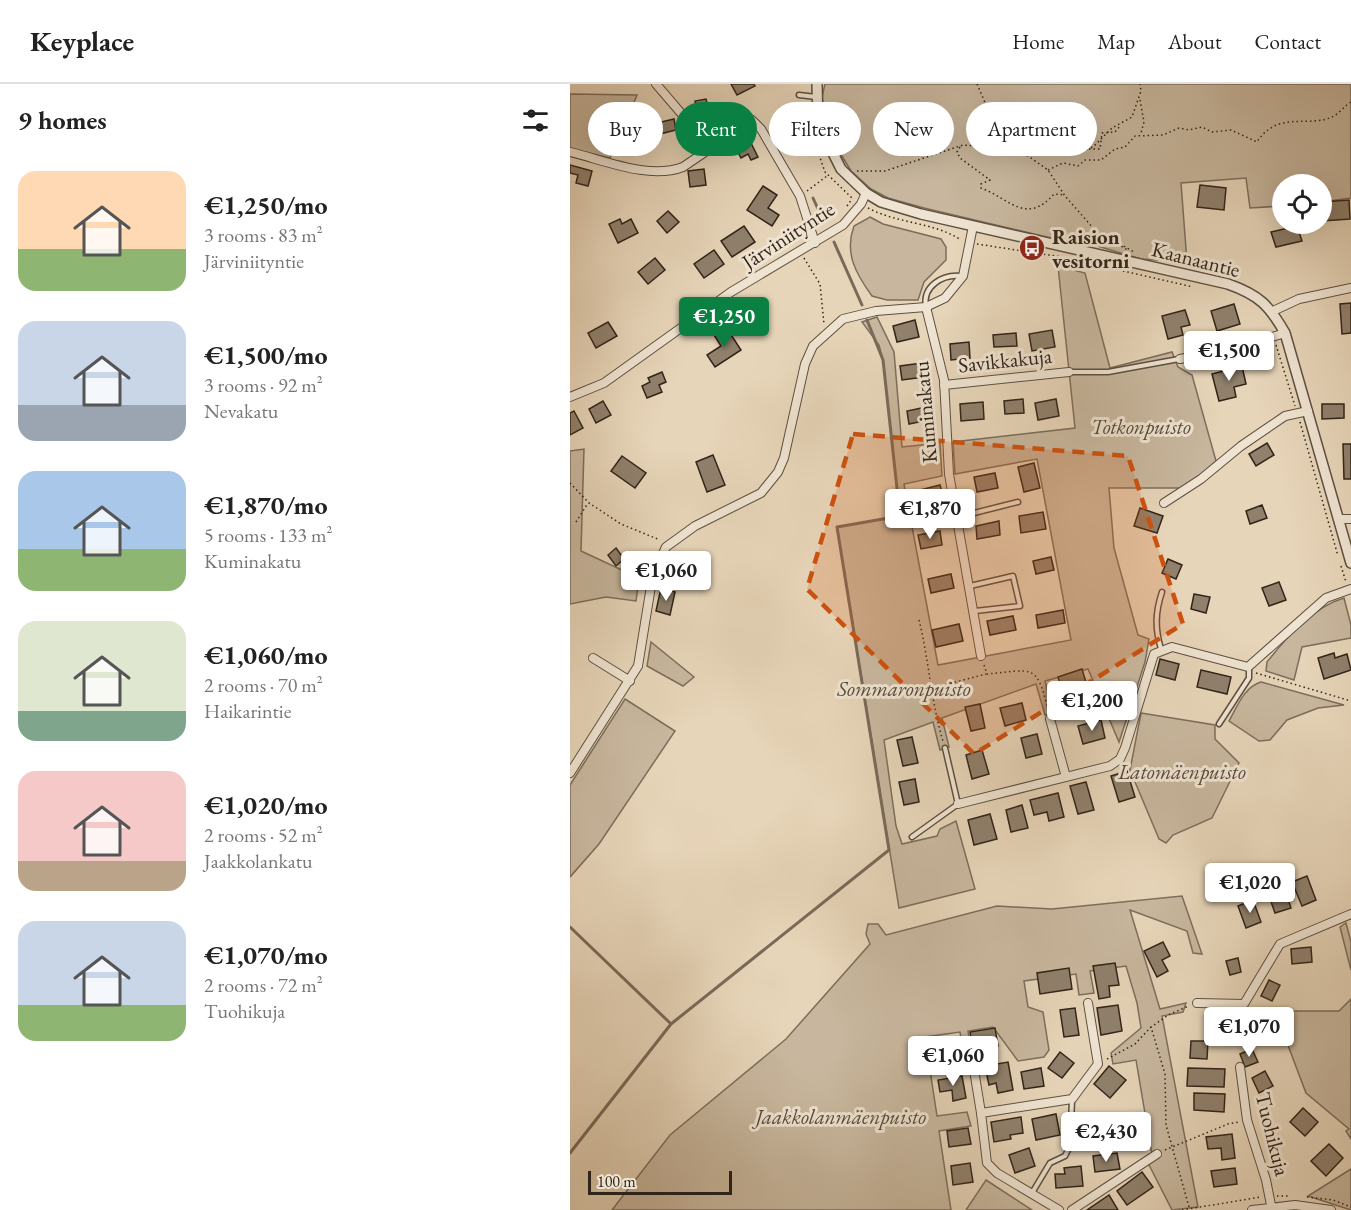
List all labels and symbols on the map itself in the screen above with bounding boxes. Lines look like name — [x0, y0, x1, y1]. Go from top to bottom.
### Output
street label: Järviniityntie — [735, 195, 839, 276]
place label: Raision vesitorni — [1052, 223, 1130, 274]
bus stop icon: Raision vesitorni — [1017, 233, 1047, 263]
street label: Kaanaantie — [1149, 235, 1243, 283]
pin: €1,250 — [675, 297, 773, 348]
pin: €1,500 — [1180, 331, 1278, 382]
street label: Savikkakuja — [957, 342, 1054, 378]
street label: Kuminakatu — [907, 360, 943, 464]
park label: Totkonpuisto — [1091, 413, 1191, 440]
pin: €1,870 — [881, 489, 979, 540]
pin: €1,060 — [617, 551, 715, 602]
park label: Sommaronpuisto — [836, 675, 971, 702]
pin: €1,200 — [1043, 681, 1141, 732]
park label: Latomäenpuisto — [1117, 758, 1246, 785]
pin: €1,020 — [1201, 863, 1299, 914]
pin: €1,070 — [1200, 1007, 1298, 1058]
pin: €1,060 — [904, 1036, 1002, 1087]
street label: Tuohikuja — [1250, 1089, 1297, 1179]
park label: Jaakkolanmäenpuisto — [752, 1103, 926, 1130]
pin: €2,430 — [1057, 1112, 1155, 1163]
scale bar — [588, 1168, 732, 1196]

